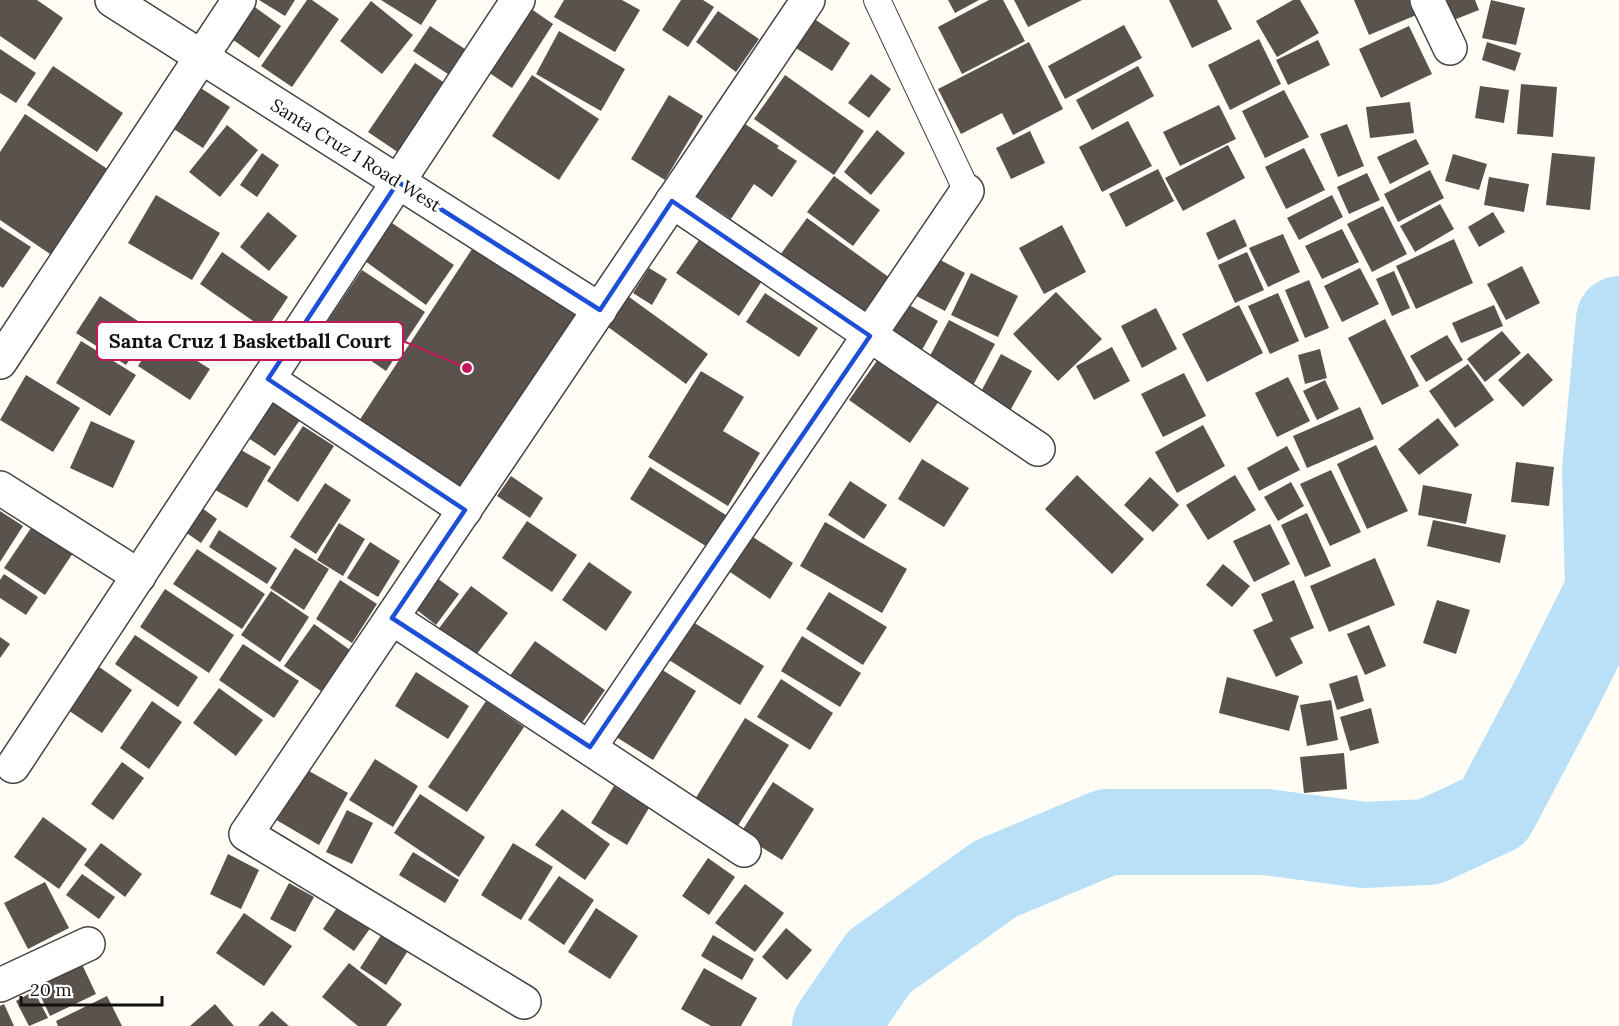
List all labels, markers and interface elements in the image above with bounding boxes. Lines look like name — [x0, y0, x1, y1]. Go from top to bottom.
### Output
street label: Santa Cruz 1 Road West — [267, 93, 445, 217]
callout: Santa Cruz 1 Basketball Court — [97, 322, 403, 360]
text: Santa Cruz 1 Basketball Court — [109, 328, 392, 353]
scale bar — [21, 969, 162, 1007]
text: 20 m — [30, 978, 72, 1001]

